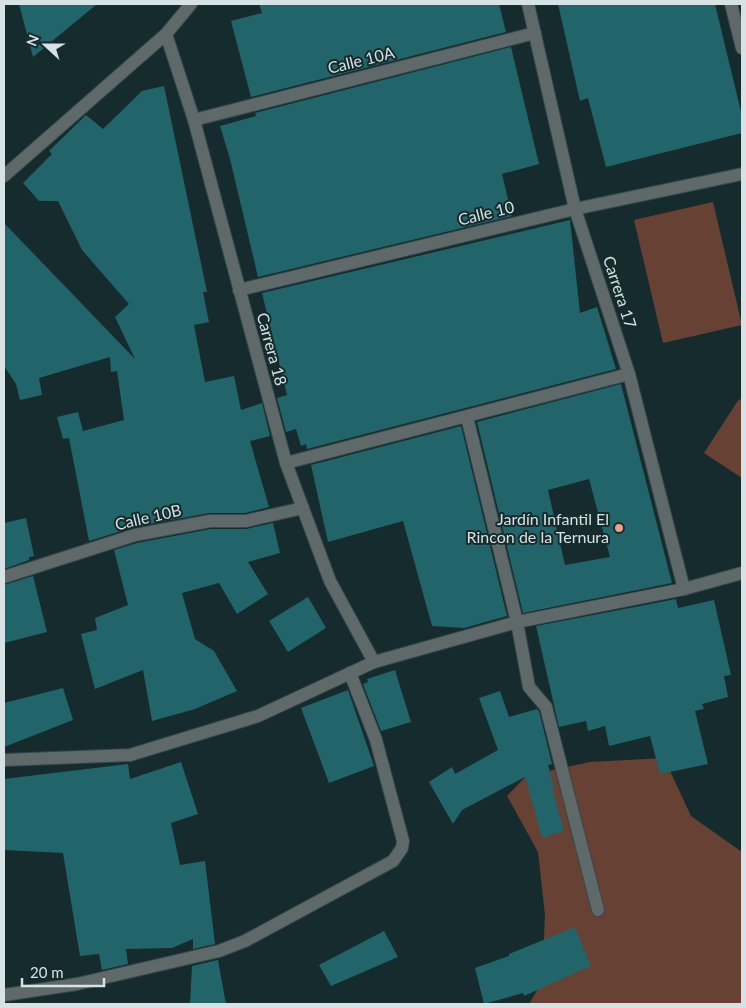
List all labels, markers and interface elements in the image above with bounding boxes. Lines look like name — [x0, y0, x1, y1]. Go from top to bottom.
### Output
north arrow — [20, 20, 70, 70]
text: N — [23, 32, 42, 48]
street label: Calle 10A — [326, 42, 396, 77]
street label: Calle 10 — [456, 196, 516, 229]
street label: Carrera 17 — [600, 253, 641, 330]
street label: Carrera 18 — [254, 310, 291, 387]
street label: Calle 10B — [113, 500, 183, 533]
place label: Jardín Infantil El Rincon de la Ternura — [467, 509, 609, 546]
marker: Jardín Infantil El Rincon de la Ternura — [613, 522, 625, 534]
scale bar — [22, 956, 105, 988]
text: 20 m — [30, 963, 64, 981]

